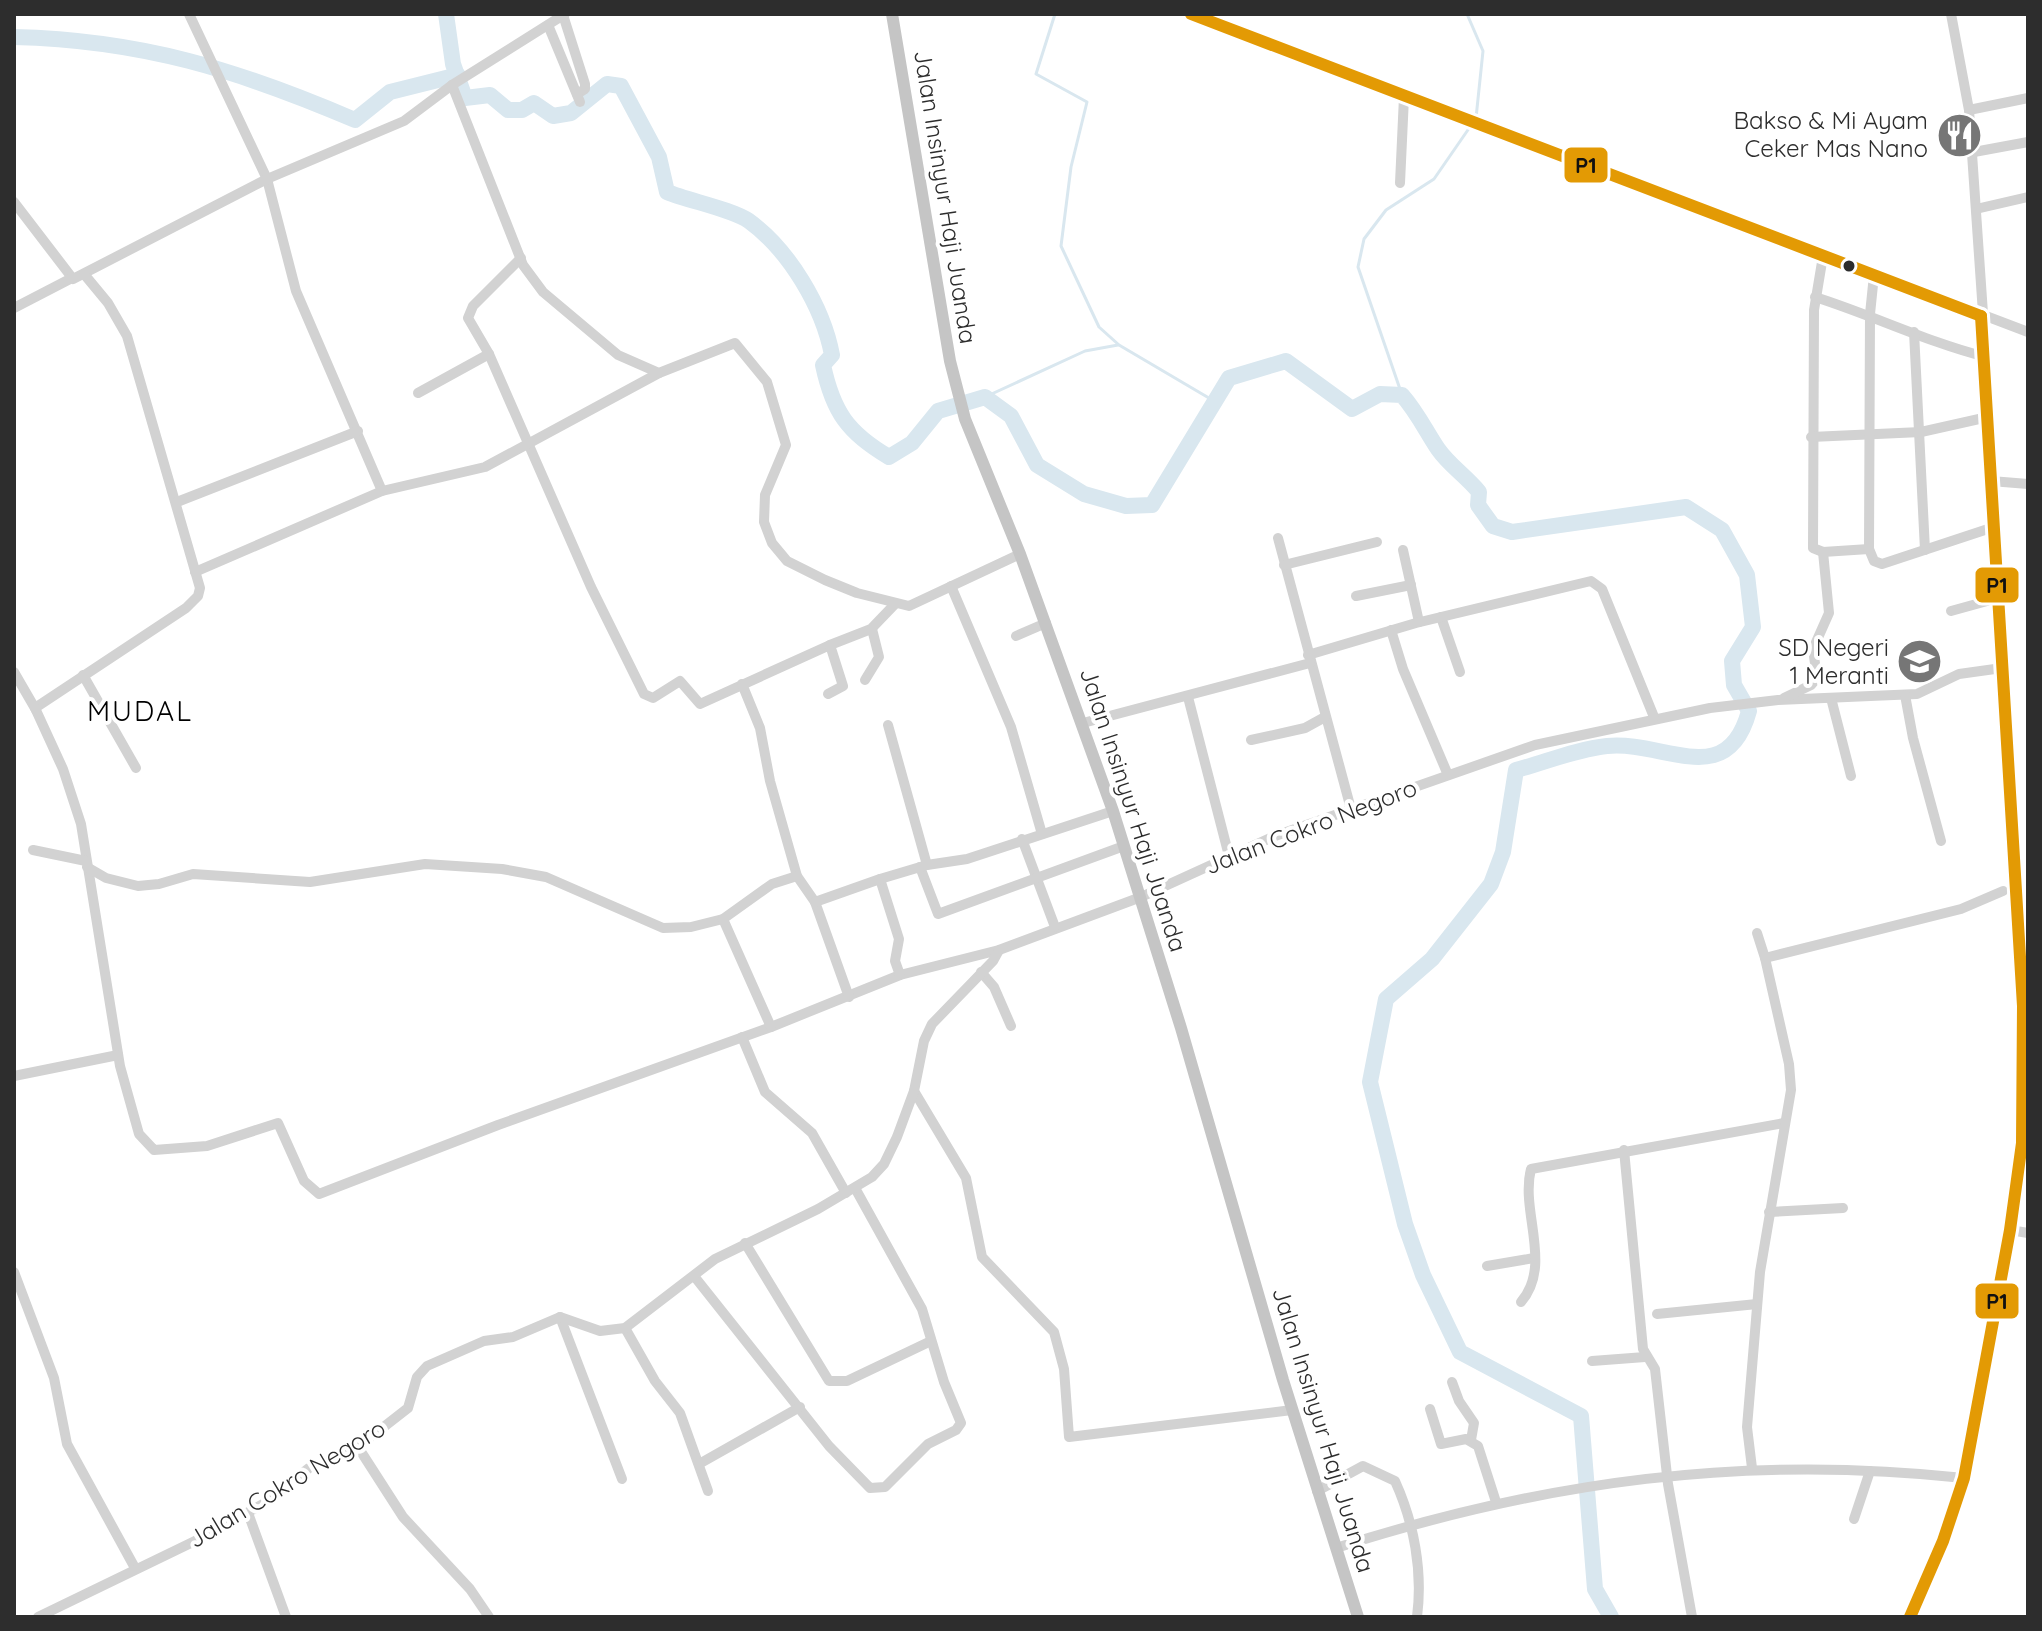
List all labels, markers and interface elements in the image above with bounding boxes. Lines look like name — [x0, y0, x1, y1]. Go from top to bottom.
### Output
street label: Jalan Insinyur Haji Juanda — [908, 48, 984, 346]
place label: Bakso & Mi Ayam Ceker Mas Nano — [1733, 105, 1928, 163]
restaurant icon: Bakso & Mi Ayam Ceker Mas Nano — [1935, 111, 1983, 159]
line badge: P1 — [1563, 146, 1609, 184]
text: P1 — [1575, 151, 1597, 179]
unlabelled marker — [1841, 258, 1857, 274]
line badge: P1 — [1974, 566, 2020, 604]
text: P1 — [1986, 571, 2008, 599]
place label: SD Negeri 1 Meranti — [1778, 632, 1889, 690]
school or university icon: SD Negeri 1 Meranti — [1896, 638, 1944, 686]
street label: Jalan Insinyur Haji Juanda — [1074, 664, 1194, 955]
district label: MUDAL — [87, 693, 193, 728]
street label: Jalan Cokro Negoro — [1200, 772, 1421, 880]
line badge: P1 — [1974, 1282, 2020, 1320]
street label: Jalan Insinyur Haji Juanda — [1266, 1283, 1382, 1576]
text: P1 — [1986, 1287, 2008, 1315]
street label: Jalan Cokro Negoro — [182, 1412, 390, 1554]

